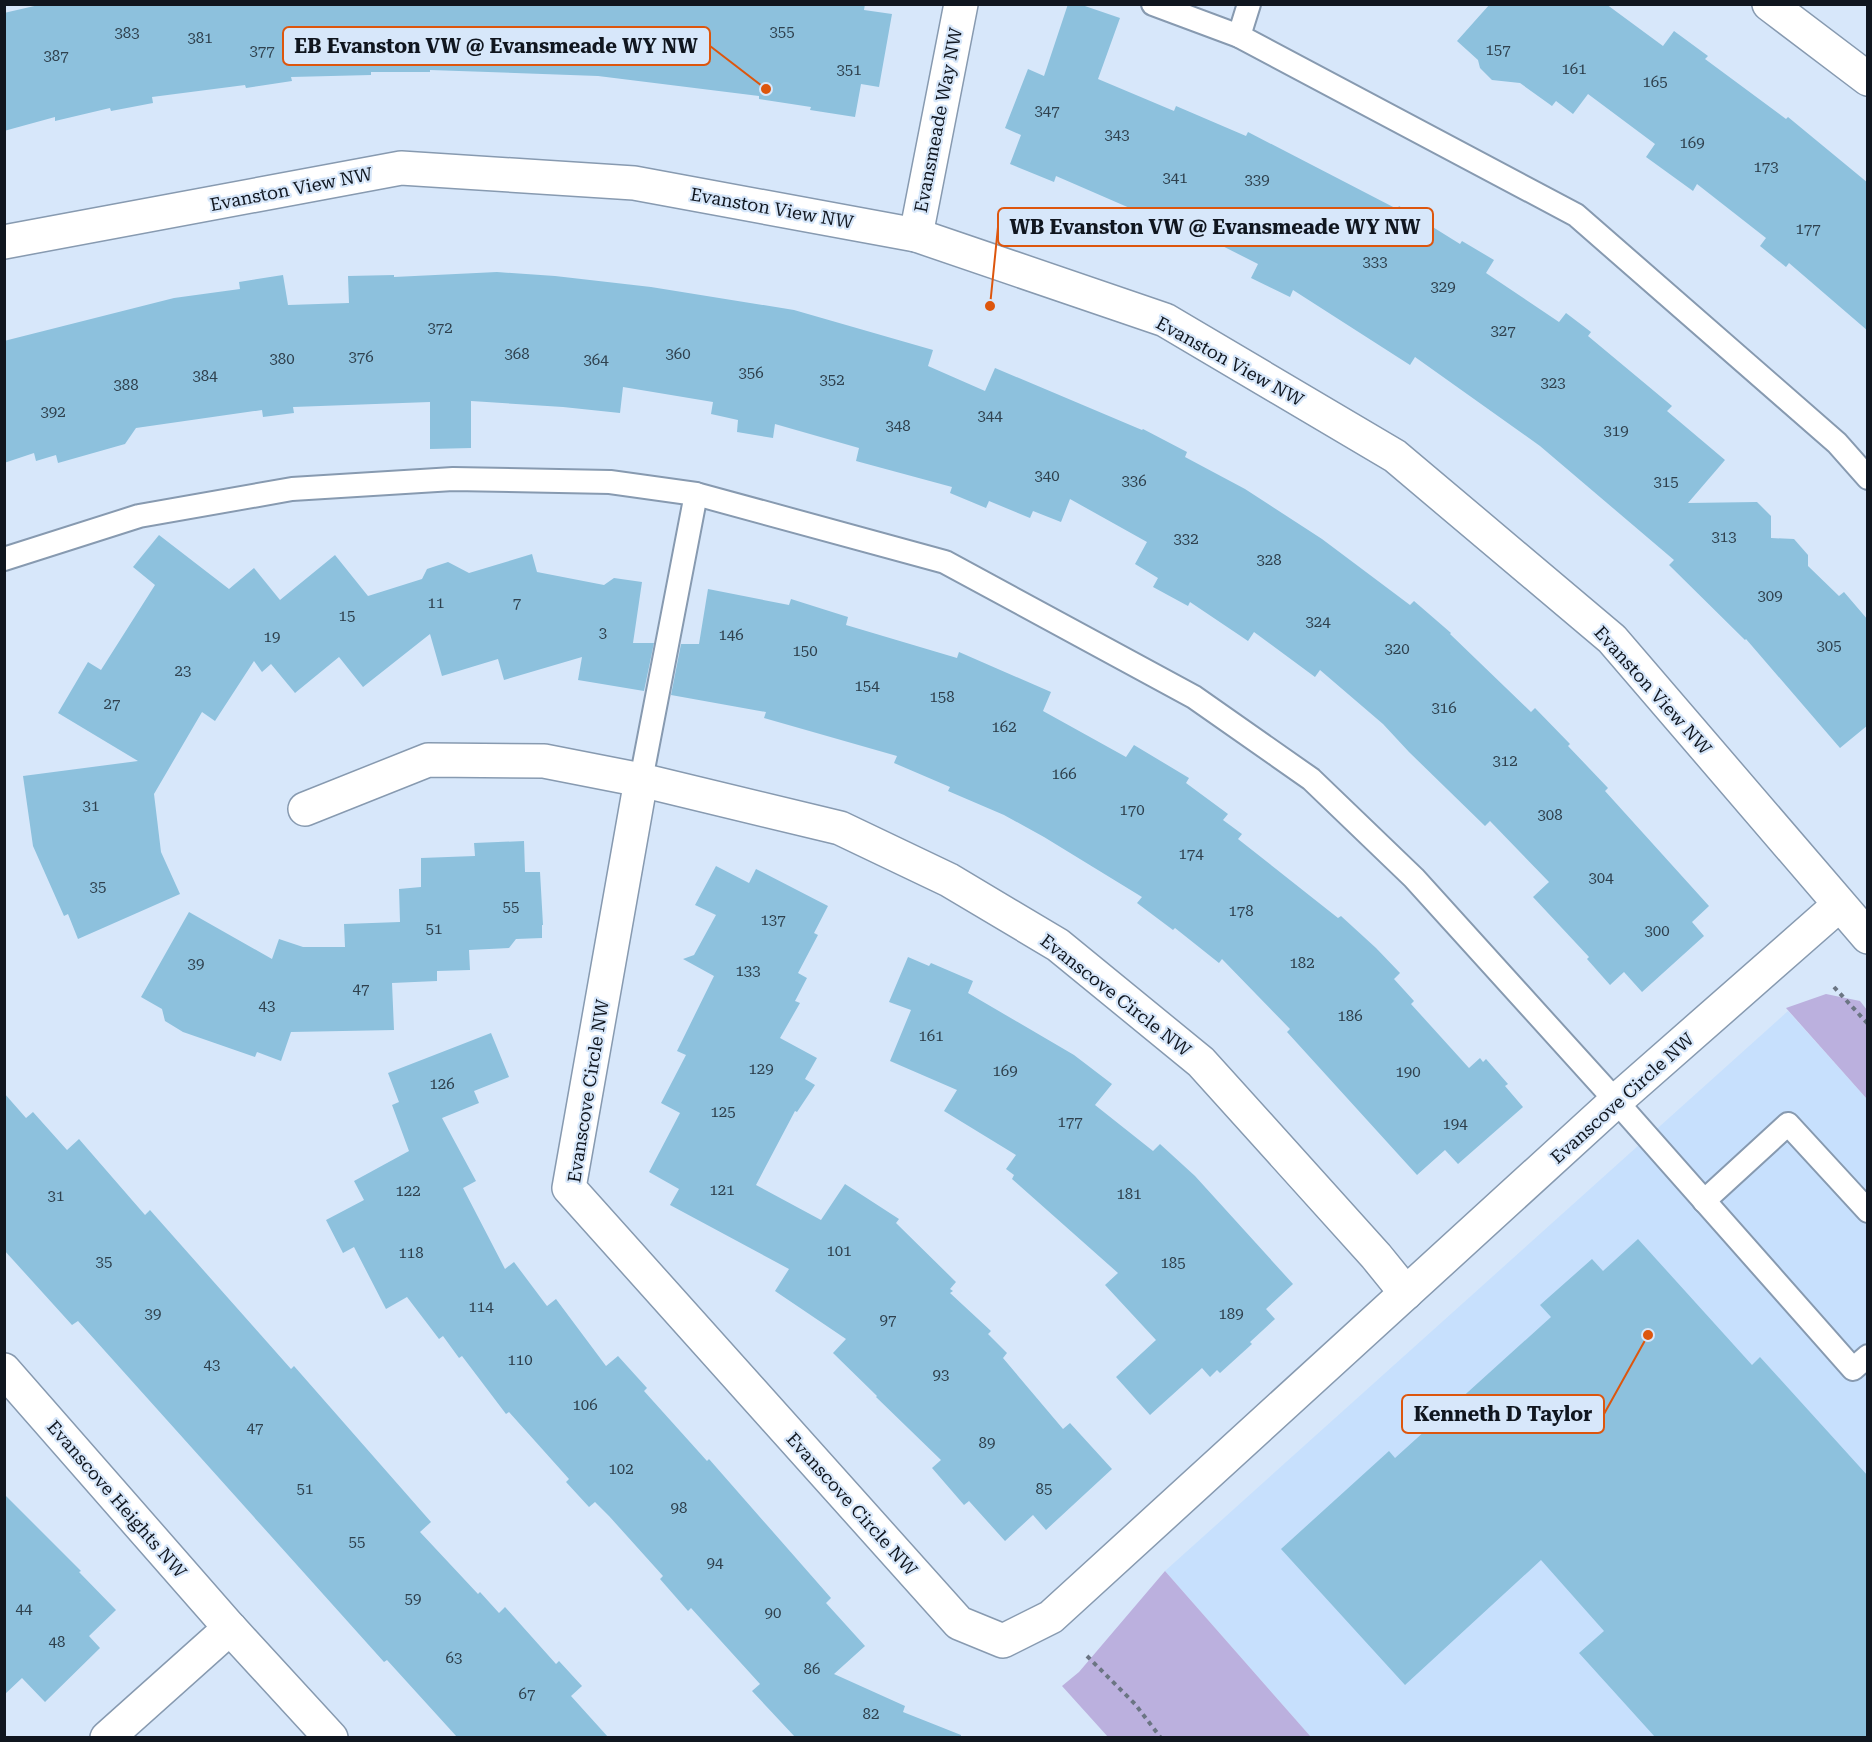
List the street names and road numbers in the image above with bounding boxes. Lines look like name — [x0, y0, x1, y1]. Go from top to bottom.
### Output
street label: Evansmeade Way NW — [910, 25, 966, 214]
street label: Evanston View NW — [208, 163, 375, 215]
street label: Evanston View NW — [689, 183, 856, 233]
street label: Evanston View NW — [1153, 312, 1308, 411]
street label: Evanston View NW — [1590, 622, 1717, 759]
street label: Evanscove Circle NW — [1037, 930, 1196, 1061]
street label: Evanscove Circle NW — [563, 997, 613, 1184]
street label: Evanscove Circle NW — [1546, 1028, 1698, 1168]
street label: Evanscove Heights NW — [43, 1416, 191, 1582]
street label: Evanscove Circle NW — [782, 1428, 922, 1580]

